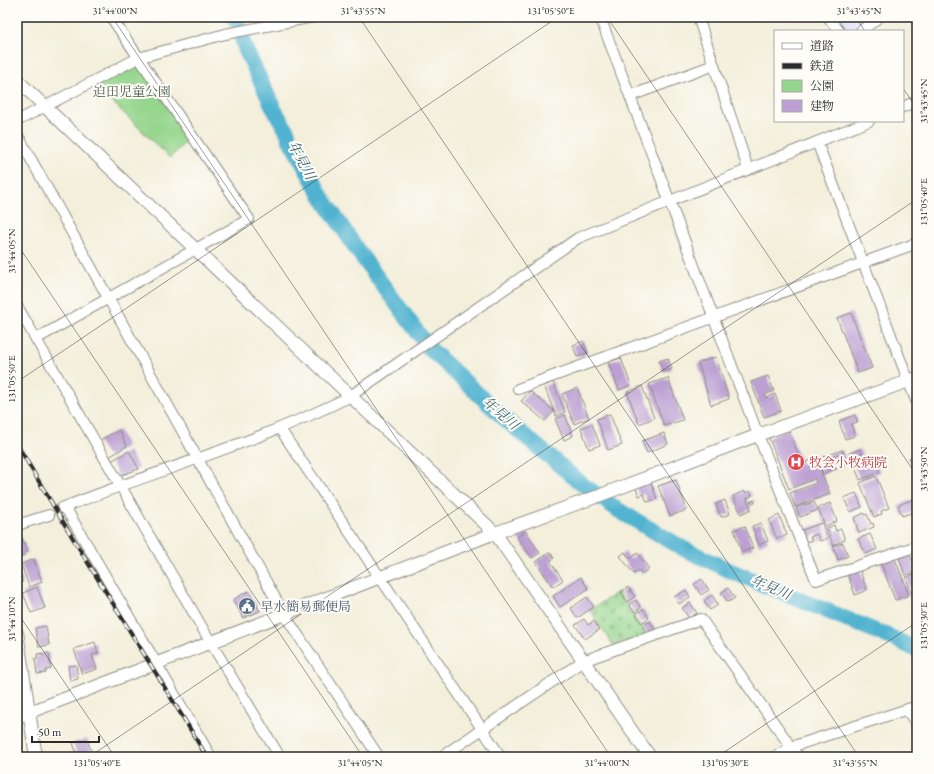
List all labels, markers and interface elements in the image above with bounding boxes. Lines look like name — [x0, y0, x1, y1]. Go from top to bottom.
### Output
text: 31°44'00"N — [93, 4, 138, 17]
text: 31°43'55"N — [341, 4, 386, 17]
text: 131°05'50"E — [527, 4, 575, 17]
text: 31°43'45"N — [837, 4, 882, 17]
legend — [774, 30, 904, 122]
text: 道路 — [810, 38, 834, 54]
text: 鉄道 — [809, 58, 834, 74]
text: 公園 — [810, 78, 834, 94]
text: 31°43'45"N — [917, 78, 930, 123]
park label: 迫田児童公園 — [93, 83, 171, 100]
text: 建物 — [810, 98, 834, 114]
water label: 年見川 — [284, 137, 321, 185]
text: 131°05'40"E — [917, 178, 930, 226]
text: 31°44'05"N — [5, 228, 18, 273]
text: 131°05'50"E — [5, 355, 18, 403]
water label: 年見川 — [479, 392, 524, 435]
text: 31°43'50"N — [917, 446, 930, 491]
hospital icon: 牧会小牧病院 — [786, 452, 806, 472]
place label: 牧会小牧病院 — [809, 454, 887, 471]
water label: 年見川 — [748, 571, 796, 604]
text: 31°44'10"N — [5, 596, 18, 641]
public building icon: 早水簡易郵便局 — [237, 596, 257, 616]
place label: 早水簡易郵便局 — [260, 598, 351, 615]
text: 131°05'30"E — [917, 602, 930, 650]
scale bar — [32, 718, 99, 744]
text: 50 m — [38, 724, 62, 740]
text: 131°05'40"E — [73, 756, 121, 769]
text: 31°44'05"N — [338, 756, 383, 769]
text: 31°44'00"N — [585, 756, 630, 769]
text: 131°05'30"E — [701, 756, 749, 769]
text: 31°43'55"N — [833, 756, 878, 769]

